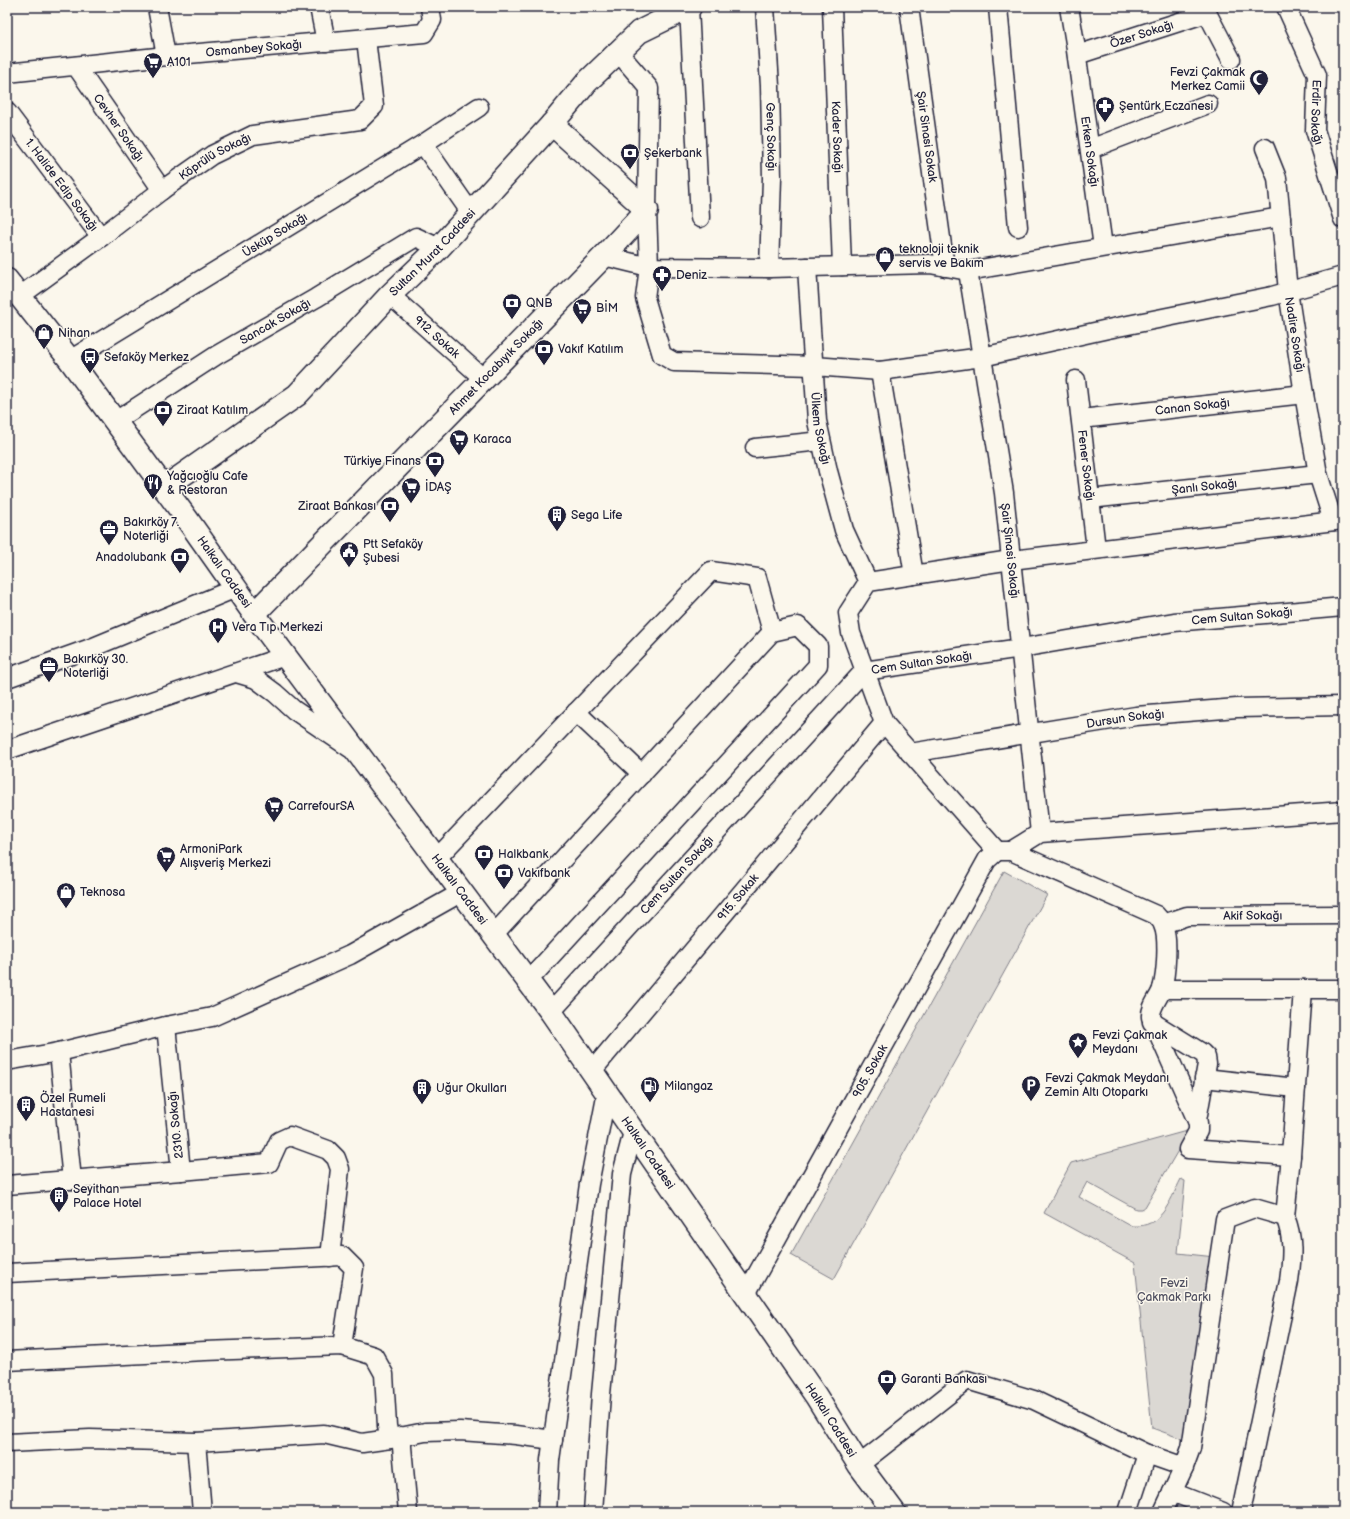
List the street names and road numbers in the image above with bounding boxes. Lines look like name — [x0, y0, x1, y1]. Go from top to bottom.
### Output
street label: Özer Sokağı — [1108, 17, 1175, 51]
street label: Osmanbey Sokağı — [205, 36, 303, 60]
street label: Erdir Sokağı — [1307, 79, 1327, 147]
street label: Şair Sinasi Sokak — [913, 90, 941, 184]
street label: Cevher Sokağı — [90, 91, 147, 164]
street label: Kader Sokağı — [828, 101, 846, 173]
street label: Genç Sokağı — [763, 102, 779, 171]
street label: Erken Sokağı — [1078, 115, 1102, 188]
street label: Köprülü Sokağı — [176, 130, 254, 183]
street label: 1. Halide Edip Sokağı — [22, 135, 102, 234]
street label: Sultan Murat Caddesi — [386, 205, 479, 299]
street label: Üsküp Sokağı — [239, 209, 310, 260]
street label: Sancak Sokağı — [237, 295, 313, 348]
street label: Nadire Sokağı — [1282, 296, 1308, 374]
street label: 912. Sokak — [411, 313, 463, 361]
street label: Ahmet Kocabıyık Sokağı — [445, 315, 546, 418]
street label: Ülkem Sokağı — [808, 392, 834, 466]
street label: Canan Sokağı — [1154, 395, 1231, 418]
street label: Fener Sokağı — [1074, 429, 1098, 502]
street label: Şanlı Sokağı — [1171, 475, 1238, 498]
street label: Şair Şinasi Sokağı — [998, 502, 1023, 599]
street label: Halkalı Caddesi — [194, 533, 255, 611]
street label: Cem Sultan Sokağı — [1191, 604, 1293, 628]
street label: Cem Sultan Sokağı — [870, 648, 973, 677]
street label: Dursun Sokağı — [1085, 706, 1165, 732]
street label: Cem Sultan Sokağı — [637, 832, 717, 917]
street label: Halkalı Caddesi — [428, 851, 491, 928]
street label: 915. Sokak — [714, 871, 762, 923]
street label: Akif Sokağı — [1223, 908, 1282, 923]
street label: 905. Sokak — [849, 1042, 891, 1100]
street label: 2310. Sokağı — [165, 1090, 187, 1159]
street label: Halkalı Caddesi — [618, 1114, 678, 1192]
street label: Halkalı Caddesi — [802, 1380, 860, 1460]

